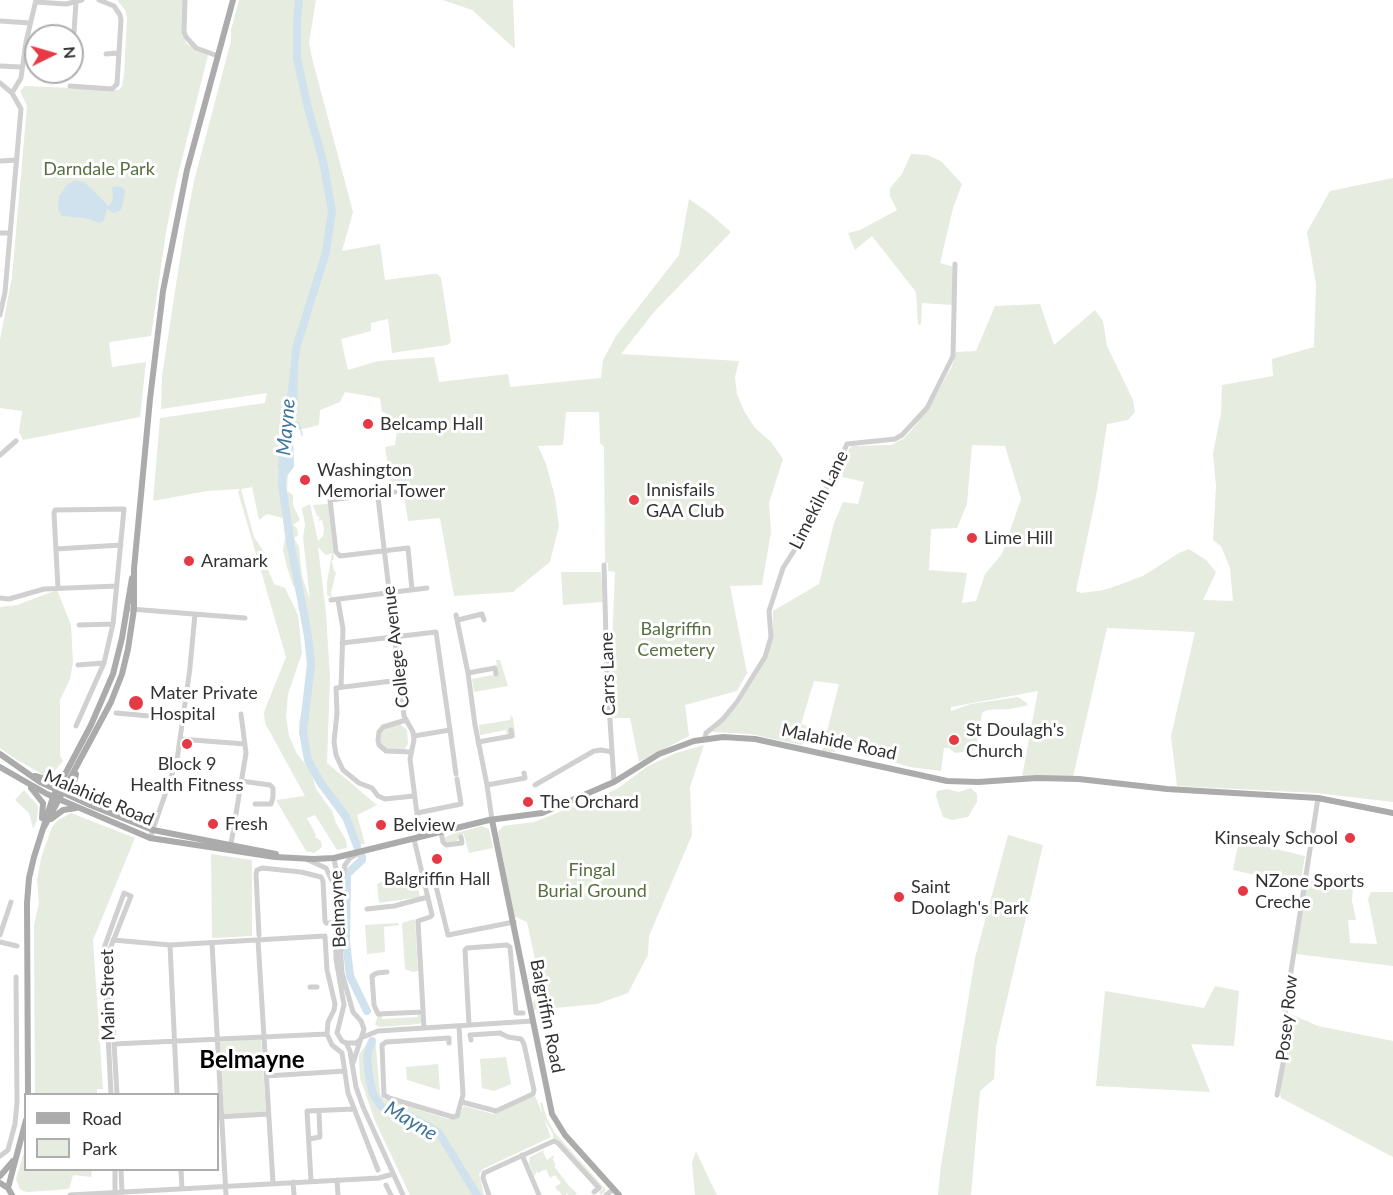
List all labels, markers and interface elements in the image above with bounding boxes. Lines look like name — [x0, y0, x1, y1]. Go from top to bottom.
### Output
north arrow — [24, 24, 84, 84]
text: N — [60, 46, 80, 60]
park label: Darndale Park — [43, 158, 155, 180]
water label: Mayne — [272, 398, 300, 456]
place label: Belcamp Hall — [380, 413, 483, 435]
marker: Belcamp Hall — [361, 417, 375, 431]
street label: Limekiln Lane — [785, 447, 853, 553]
place label: Washington Memorial Tower — [317, 459, 445, 502]
marker: Washington Memorial Tower — [298, 473, 312, 487]
place label: Innisfails GAA Club — [646, 479, 724, 522]
marker: Innisfails GAA Club — [627, 493, 641, 507]
place label: Lime Hill — [984, 527, 1053, 549]
marker: Lime Hill — [965, 531, 979, 545]
place label: Aramark — [201, 550, 268, 572]
marker: Aramark — [182, 554, 196, 568]
street label: College Avenue — [378, 585, 414, 709]
park label: Balgriffin Cemetery — [637, 618, 715, 660]
street label: Carrs Lane — [596, 632, 620, 716]
place label: Mater Private Hospital — [150, 682, 258, 724]
marker: Mater Private Hospital — [127, 694, 145, 712]
street label: Malahide Road — [780, 719, 898, 765]
place label: St Doulagh's Church — [966, 719, 1064, 762]
marker: St Doulagh's Church — [947, 733, 961, 747]
marker: Block 9 Health Fitness — [180, 737, 194, 751]
place label: Block 9 Health Fitness — [130, 753, 244, 795]
street label: Malahide Road — [41, 765, 157, 831]
place label: The Orchard — [540, 791, 639, 813]
marker: The Orchard — [521, 795, 535, 809]
place label: Fresh — [225, 813, 268, 835]
place label: Belview — [393, 814, 455, 836]
marker: Fresh — [206, 817, 220, 831]
marker: Belview — [374, 818, 388, 832]
place label: Kinsealy School — [1214, 827, 1338, 849]
marker: Kinsealy School — [1343, 831, 1357, 845]
marker: Balgriffin Hall — [430, 852, 444, 866]
park label: Fingal Burial Ground — [537, 859, 647, 902]
place label: Balgriffin Hall — [384, 868, 490, 890]
street label: Belmayne — [325, 870, 351, 948]
place label: NZone Sports Creche — [1255, 870, 1364, 912]
place label: Saint Doolagh's Park — [911, 876, 1028, 918]
marker: NZone Sports Creche — [1236, 884, 1250, 898]
marker: Saint Doolagh's Park — [892, 890, 906, 904]
street label: Main Street — [96, 949, 120, 1041]
street label: Balgriffin Road — [525, 957, 569, 1075]
street label: Posey Row — [1272, 974, 1302, 1062]
district label: Belmayne — [199, 1046, 305, 1074]
legend — [24, 1093, 219, 1171]
water label: Mayne — [380, 1096, 442, 1146]
text: Road — [82, 1107, 122, 1129]
text: Park — [82, 1137, 117, 1159]

